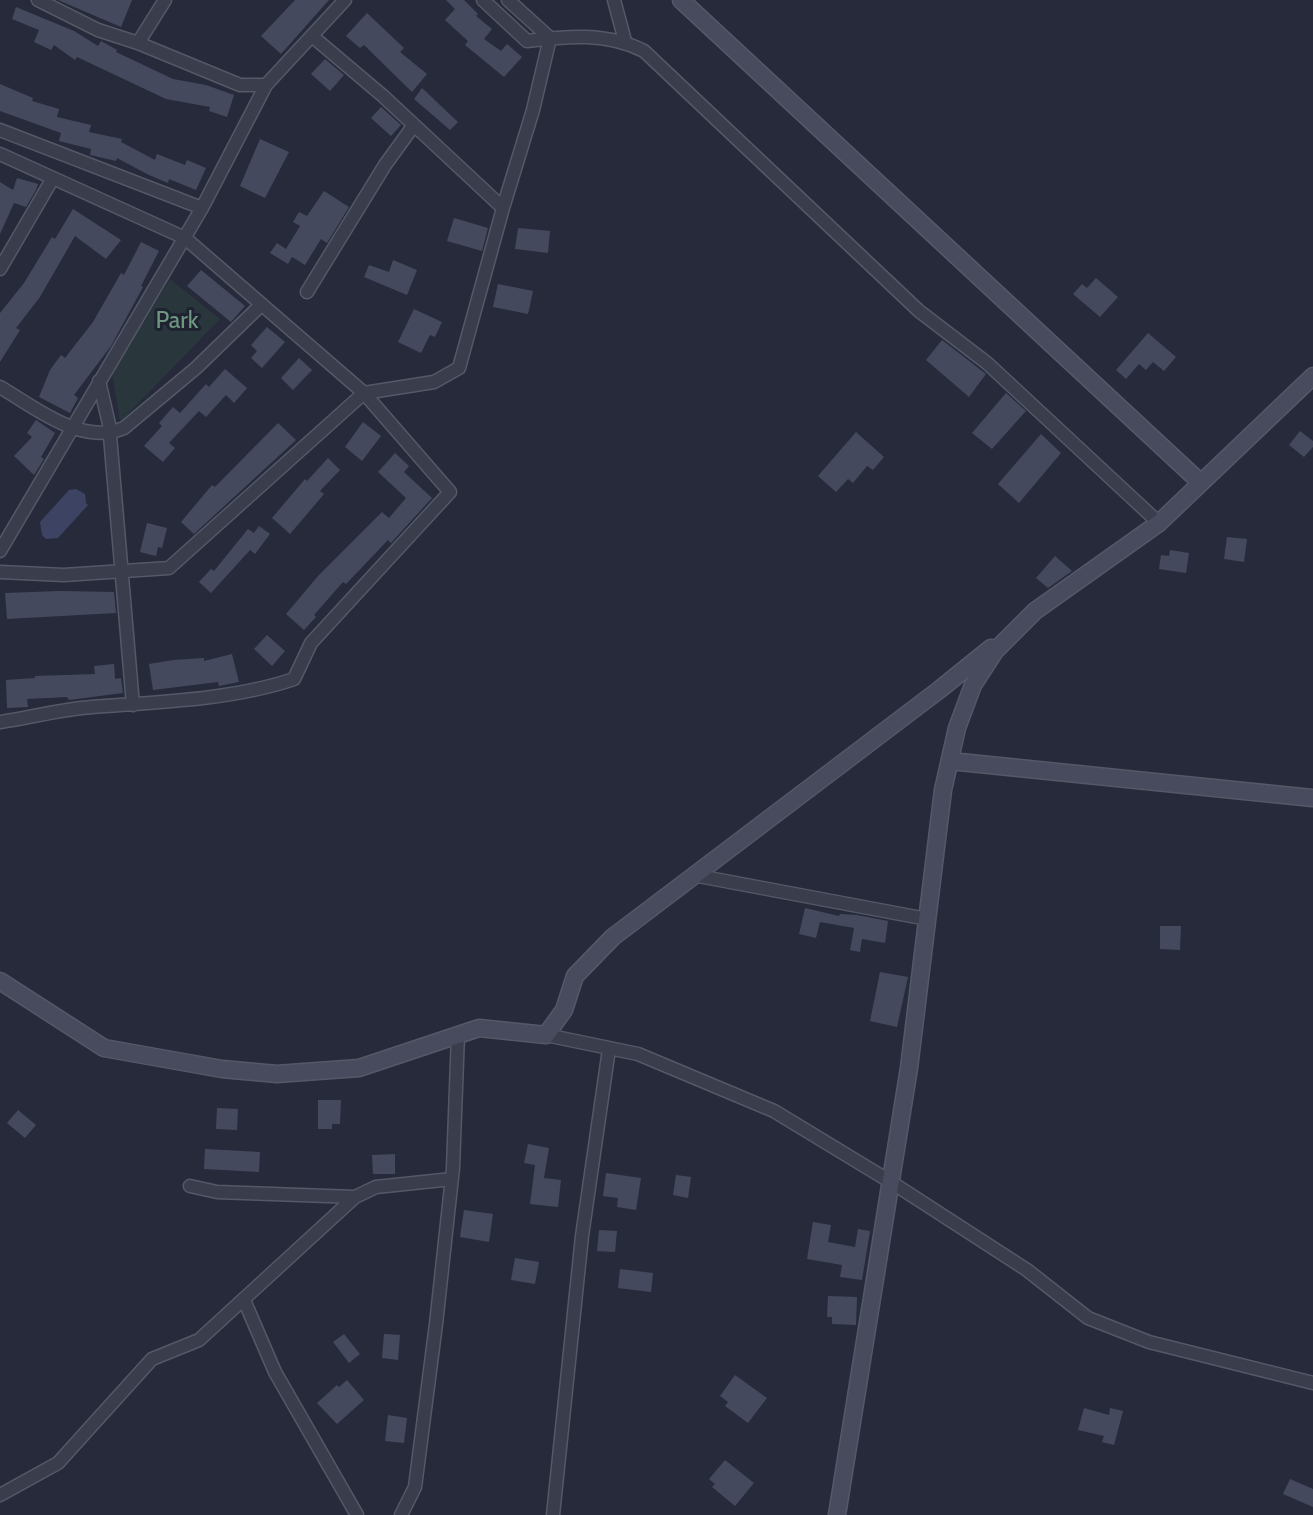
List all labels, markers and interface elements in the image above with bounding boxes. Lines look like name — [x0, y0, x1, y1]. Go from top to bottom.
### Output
park label: Park — [155, 307, 199, 335]

